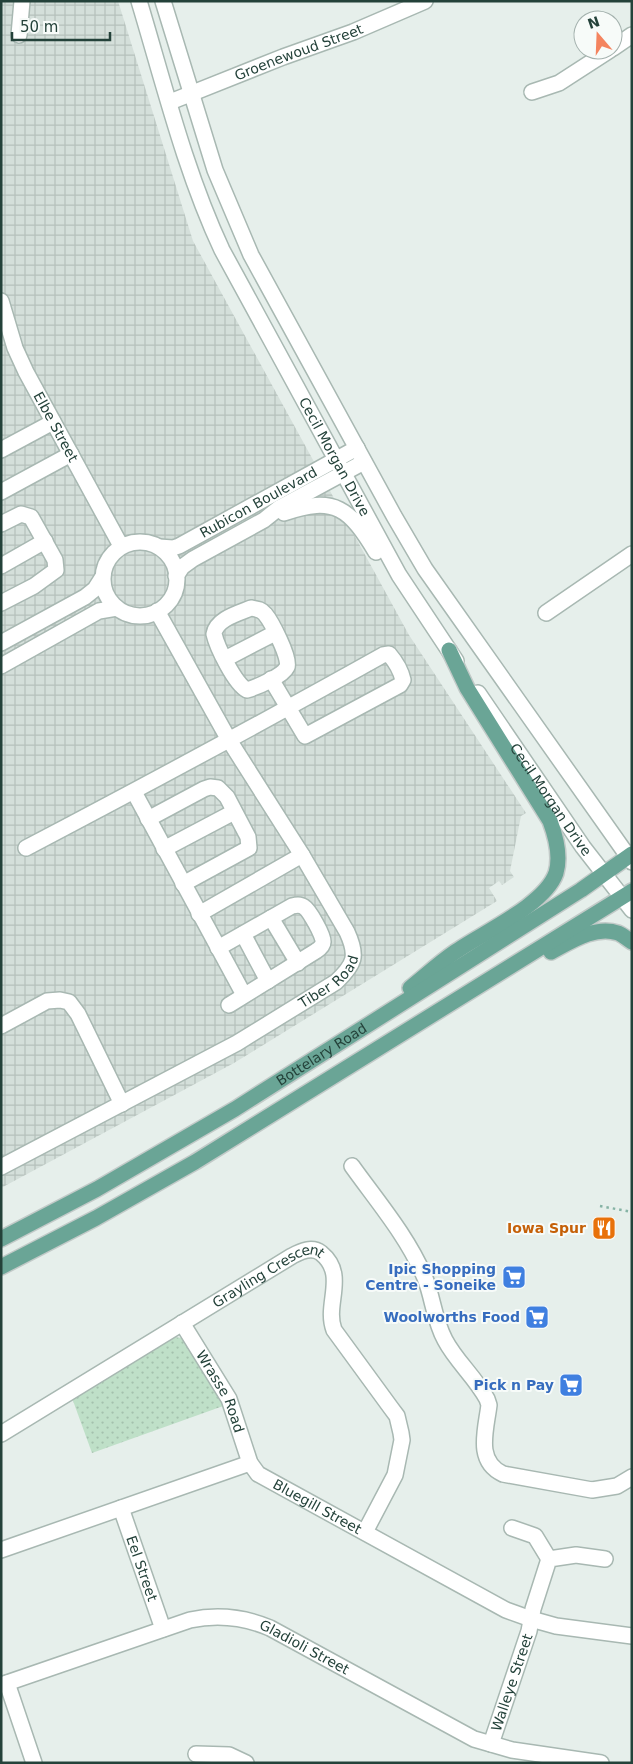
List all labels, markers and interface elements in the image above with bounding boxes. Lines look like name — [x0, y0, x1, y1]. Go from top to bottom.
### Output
scale bar — [12, 10, 110, 42]
north arrow — [573, 10, 623, 60]
text: N — [586, 13, 602, 32]
text: 50 m — [20, 18, 58, 36]
street label: Groenewoud Street — [232, 21, 366, 84]
street label: Elbe Street — [30, 389, 82, 465]
street label: Cecil Morgan Drive — [296, 395, 373, 519]
street label: Rubicon Boulevard — [197, 464, 320, 541]
street label: Cecil Morgan Drive — [507, 740, 595, 859]
street label: Tiber Road — [295, 953, 362, 1012]
street label: Bottelary Road — [273, 1020, 370, 1089]
restaurant icon: Iowa Spur — [591, 1215, 617, 1241]
place label: Iowa Spur — [507, 1220, 586, 1236]
street label: Grayling Crescent — [210, 1241, 328, 1311]
place label: Ipic Shopping Centre - Soneike — [365, 1261, 496, 1293]
supermarket icon: Ipic Shopping Centre - Soneike — [501, 1264, 527, 1290]
supermarket icon: Woolworths Food — [524, 1304, 550, 1330]
place label: Woolworths Food — [383, 1309, 520, 1325]
street label: Wrasse Road — [193, 1348, 247, 1435]
supermarket icon: Pick n Pay — [558, 1372, 584, 1398]
place label: Pick n Pay — [474, 1377, 554, 1393]
street label: Bluegill Street — [270, 1476, 365, 1538]
street label: Eel Street — [123, 1534, 161, 1604]
street label: Gladioli Street — [257, 1617, 353, 1678]
street label: Walleye Street — [488, 1631, 536, 1733]

